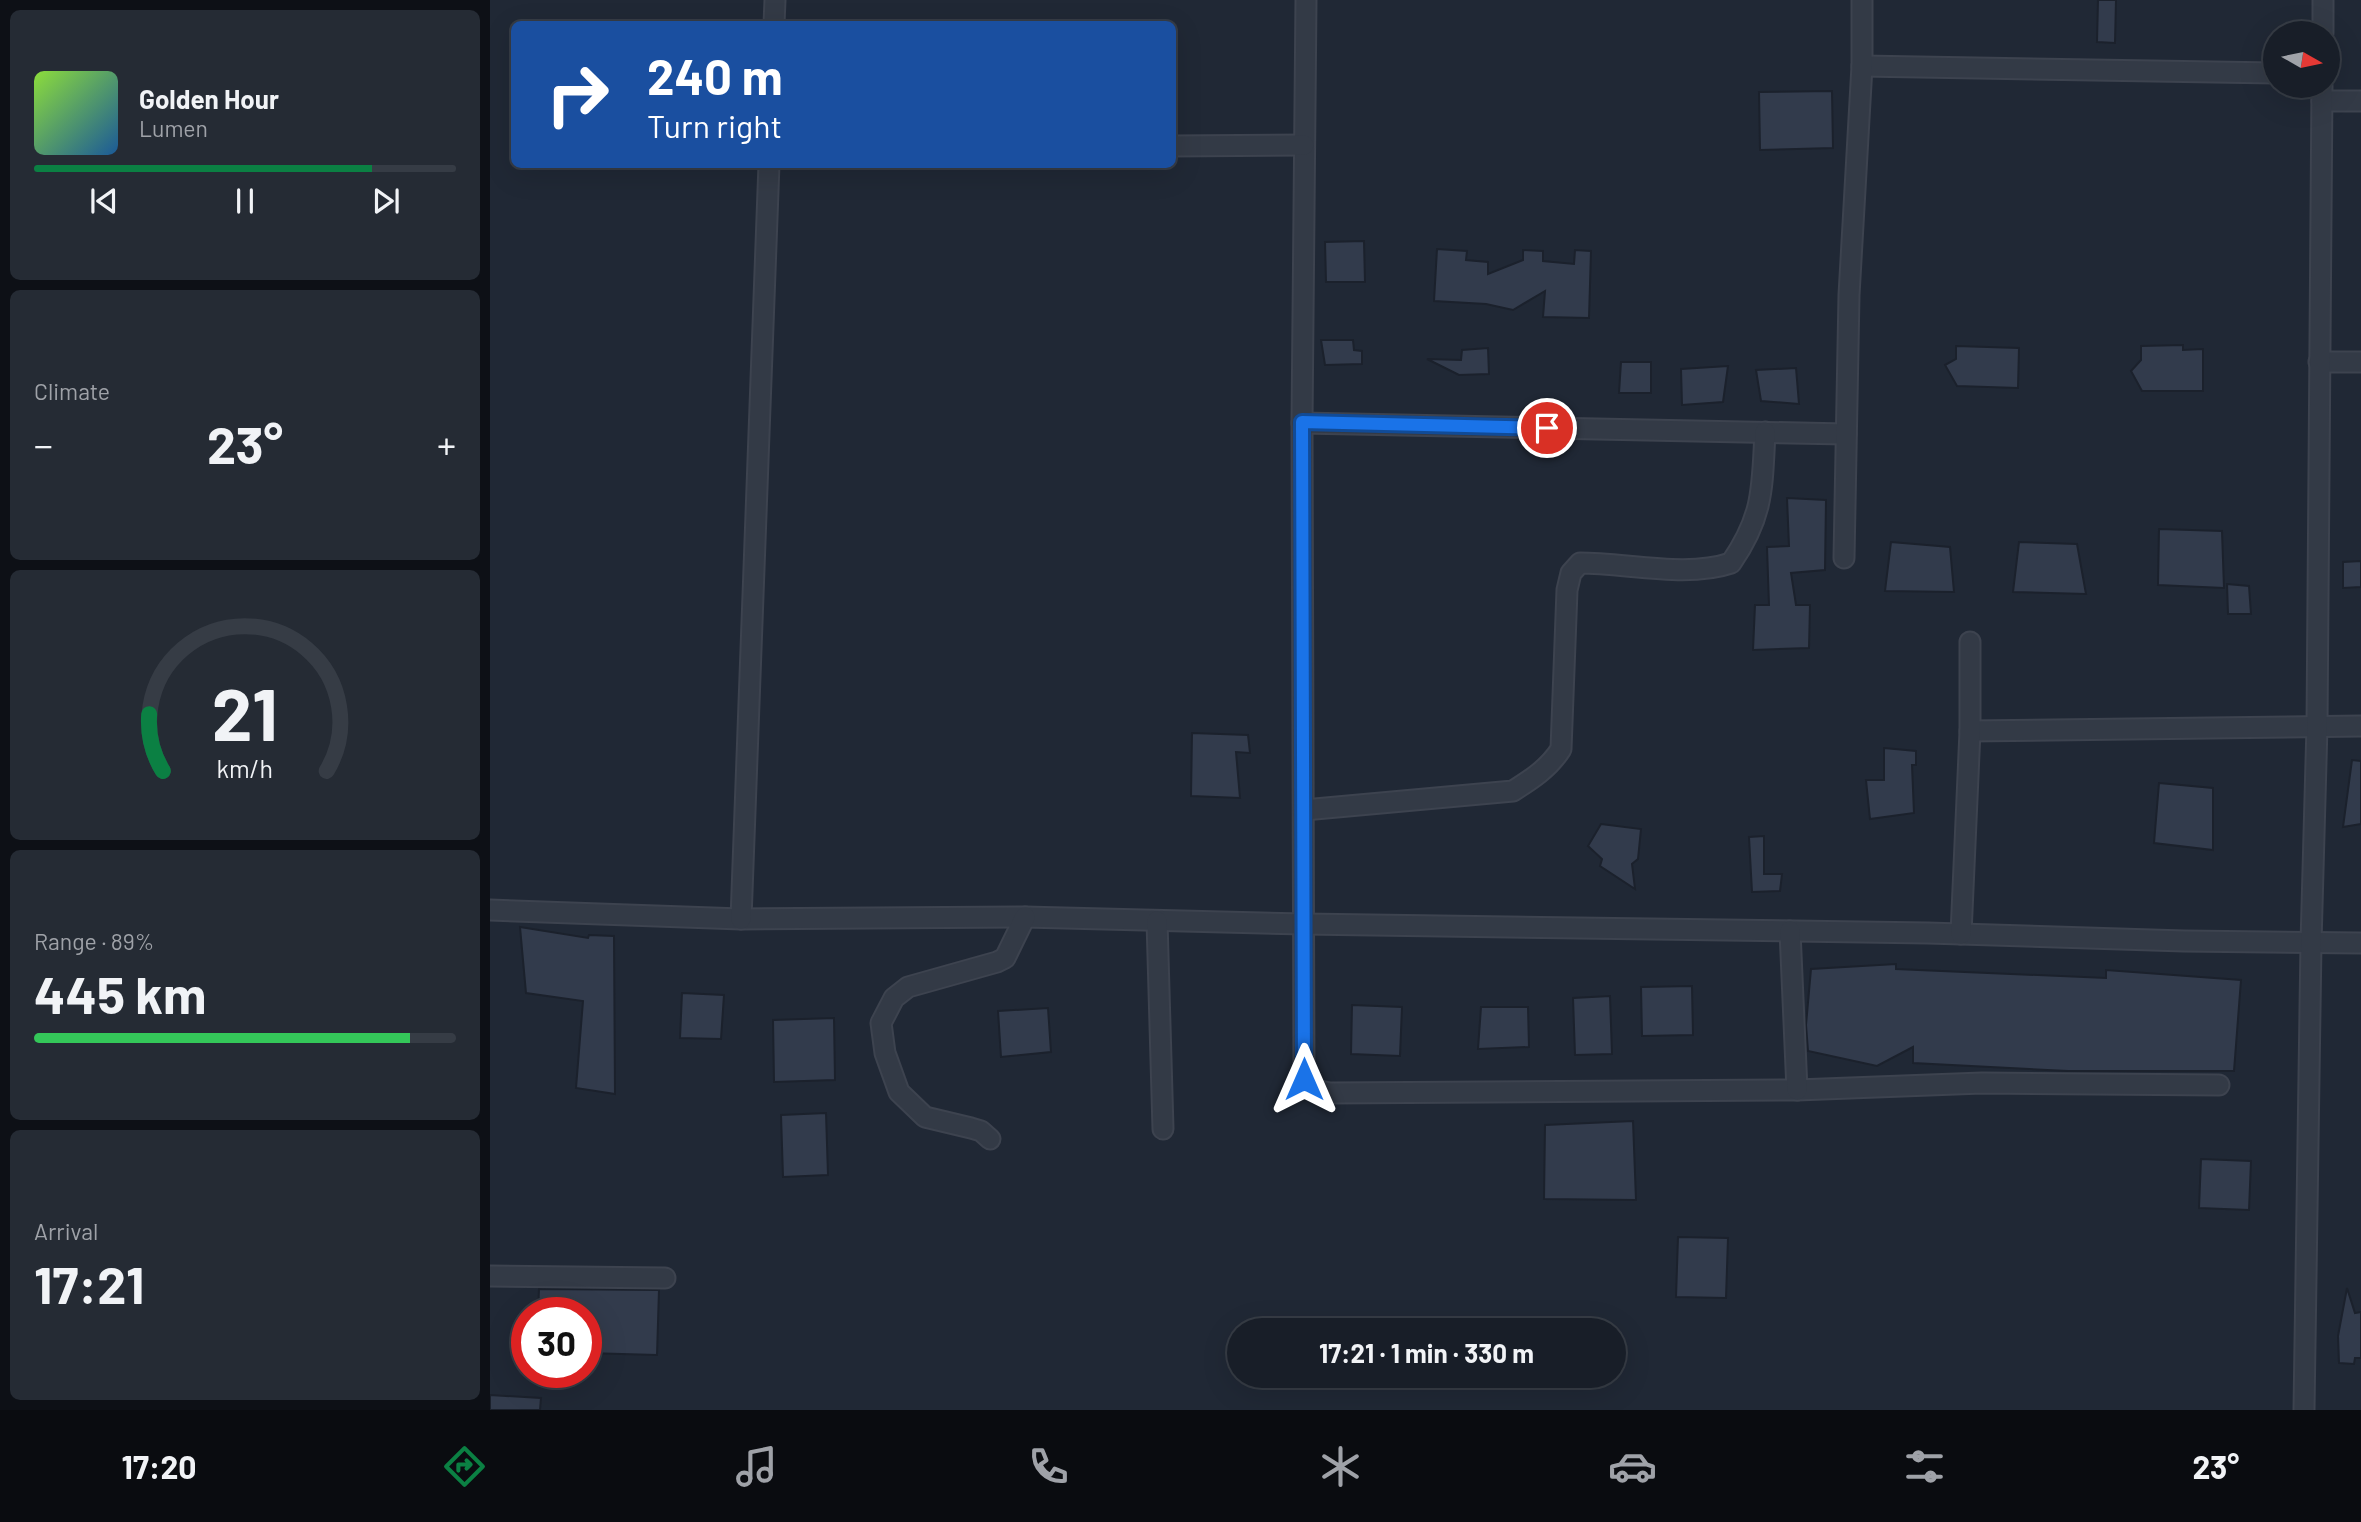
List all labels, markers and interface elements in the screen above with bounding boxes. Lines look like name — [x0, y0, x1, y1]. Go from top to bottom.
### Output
north arrow — [2263, 21, 2340, 98]
map controls — [2263, 21, 2340, 98]
text: 240 m — [647, 46, 783, 105]
icon: right — [532, 49, 623, 140]
text: Golden Hour — [139, 83, 279, 114]
text: Turn right — [647, 106, 782, 144]
text: Lumen — [139, 114, 208, 142]
icon: previous — [85, 182, 123, 220]
icon: pause — [226, 182, 264, 220]
icon: next — [367, 182, 405, 220]
text: Climate — [34, 377, 110, 405]
pin — [1517, 398, 1577, 458]
icon: arrive — [1528, 409, 1566, 447]
text: 23° — [207, 412, 283, 474]
text: − — [34, 421, 53, 467]
text: + — [437, 421, 456, 467]
text: 21 — [212, 668, 278, 756]
text: km/h — [217, 753, 273, 783]
text: Range · 89% — [34, 927, 154, 955]
text: 445 km — [34, 962, 206, 1024]
position arrow — [1267, 1042, 1341, 1116]
text: Arrival — [34, 1217, 98, 1245]
text: 17:21 — [34, 1252, 144, 1314]
speed limit sign: 30 — [511, 1297, 602, 1388]
text: 17:21 · 1 min · 330 m — [1319, 1337, 1534, 1368]
icon: directions — [440, 1442, 489, 1491]
icon: music — [732, 1442, 781, 1491]
icon: phone — [1024, 1442, 1073, 1491]
icon: climate — [1316, 1442, 1365, 1491]
icon: car — [1608, 1442, 1657, 1491]
icon: filters — [1900, 1442, 1949, 1491]
text: 17:20 — [122, 1447, 197, 1485]
text: 23° — [2193, 1447, 2239, 1485]

